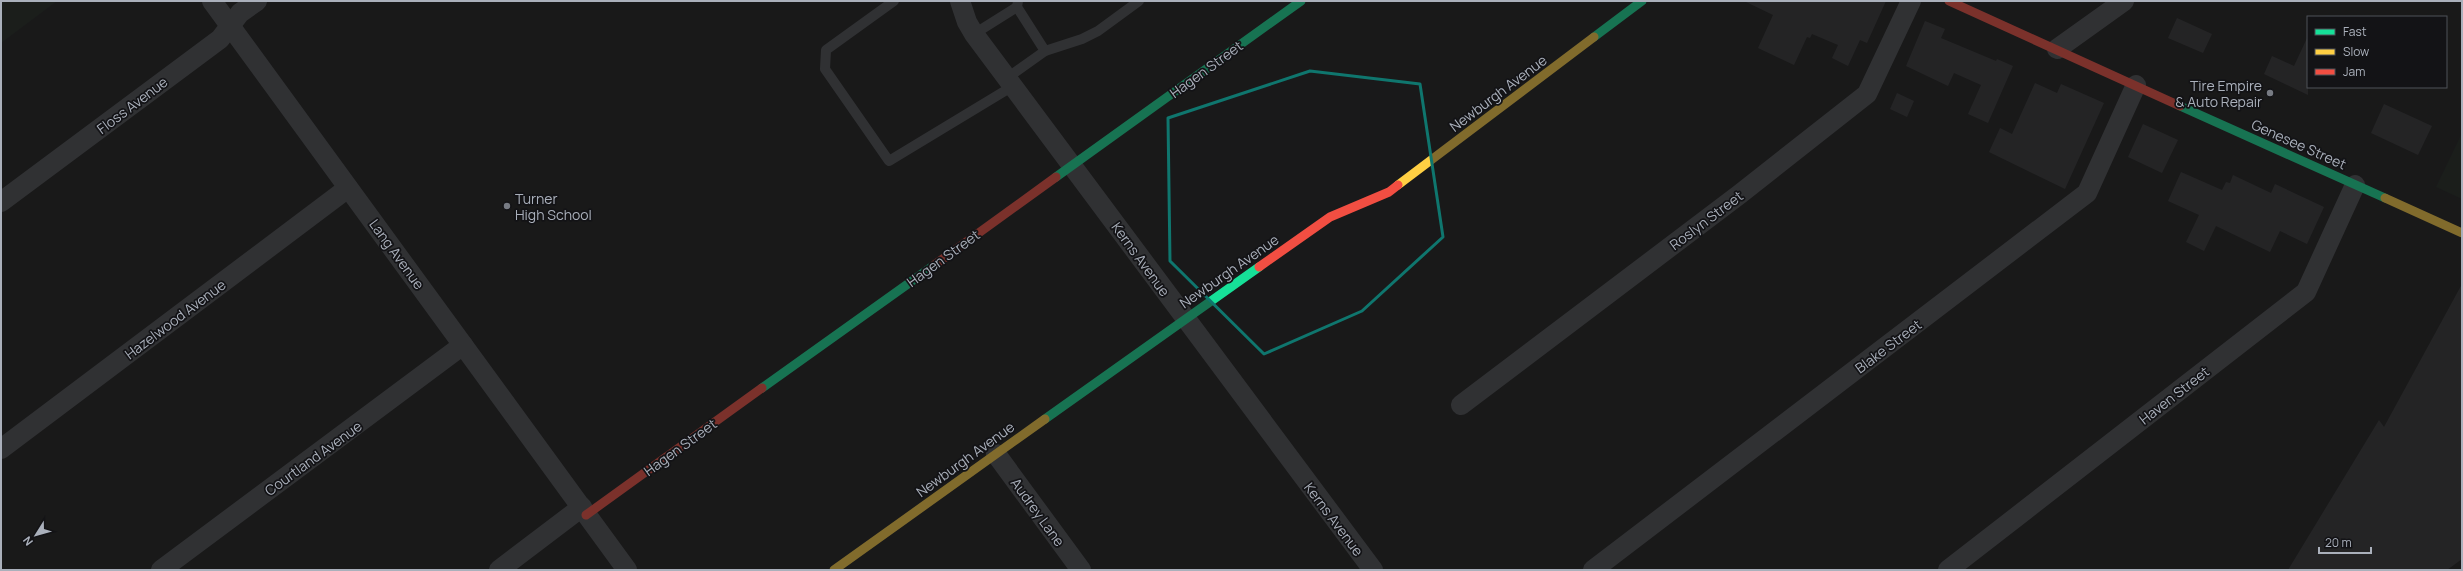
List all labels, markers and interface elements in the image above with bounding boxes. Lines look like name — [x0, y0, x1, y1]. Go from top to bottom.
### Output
legend — [2307, 16, 2447, 88]
text: Fast — [2343, 23, 2367, 40]
street label: Hagen Street — [1166, 36, 1247, 102]
text: Slow — [2343, 43, 2369, 60]
street label: Newburgh Avenue — [1446, 50, 1550, 136]
text: Jam — [2343, 63, 2365, 80]
street label: Floss Avenue — [93, 72, 171, 138]
place label: Tire Empire & Auto Repair — [2175, 76, 2262, 111]
marker: Tire Empire & Auto Repair — [2265, 88, 2275, 98]
street label: Genesee Street — [2249, 115, 2350, 174]
street label: Roslyn Street — [1665, 186, 1747, 254]
place label: Turner High School — [515, 189, 592, 224]
marker: Turner High School — [502, 201, 512, 211]
street label: Lang Avenue — [365, 215, 429, 293]
street label: Kerns Avenue — [1108, 218, 1174, 300]
street label: Hagen Street — [903, 225, 984, 291]
street label: Newburgh Avenue — [1176, 230, 1282, 312]
street label: Hazelwood Avenue — [121, 275, 229, 363]
street label: Blake Street — [1851, 315, 1925, 377]
street label: Haven Street — [2135, 361, 2213, 428]
street label: Hagen Street — [640, 414, 721, 480]
street label: Courtland Avenue — [261, 416, 365, 500]
street label: Newburgh Avenue — [912, 417, 1018, 501]
street label: Audrey Lane — [1007, 474, 1069, 550]
street label: Kerns Avenue — [1300, 478, 1368, 560]
north arrow — [16, 515, 56, 555]
scale bar — [2319, 529, 2371, 555]
text: N — [19, 534, 36, 549]
text: 20 m — [2325, 534, 2352, 551]

